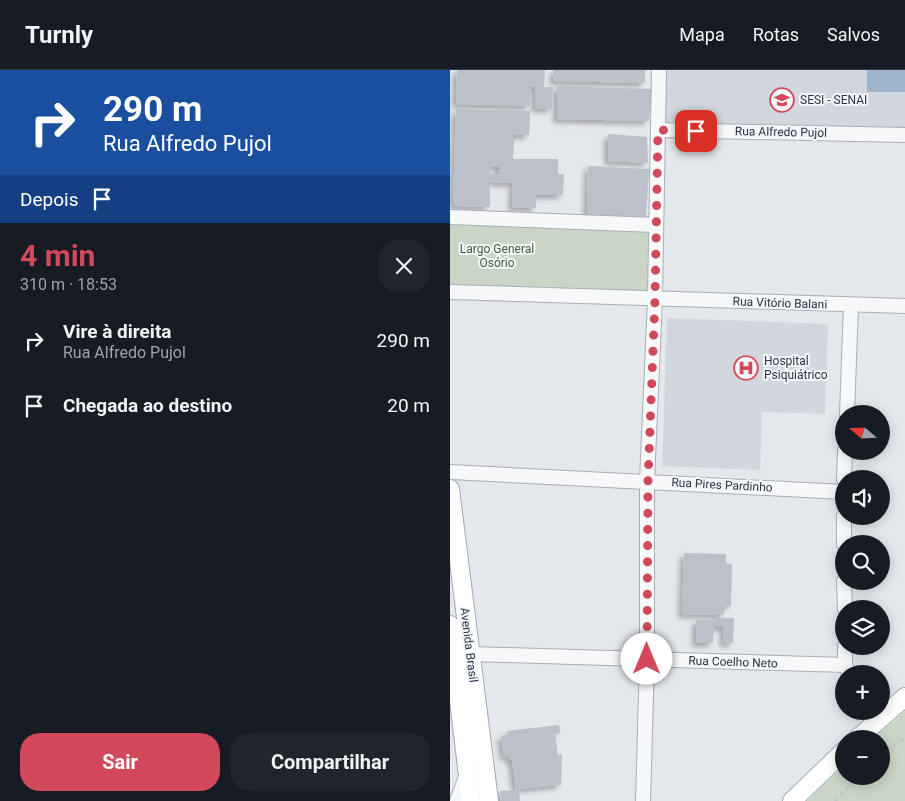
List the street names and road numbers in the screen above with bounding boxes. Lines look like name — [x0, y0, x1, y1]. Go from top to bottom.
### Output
street label: Rua Alfredo Pujol — [735, 124, 827, 140]
street label: Rua Vitório Balani — [733, 294, 828, 312]
street label: Rua Pires Pardinho — [671, 475, 773, 495]
street label: Avenida Brasil — [457, 607, 481, 683]
street label: Rua Coelho Neto — [688, 653, 778, 671]

